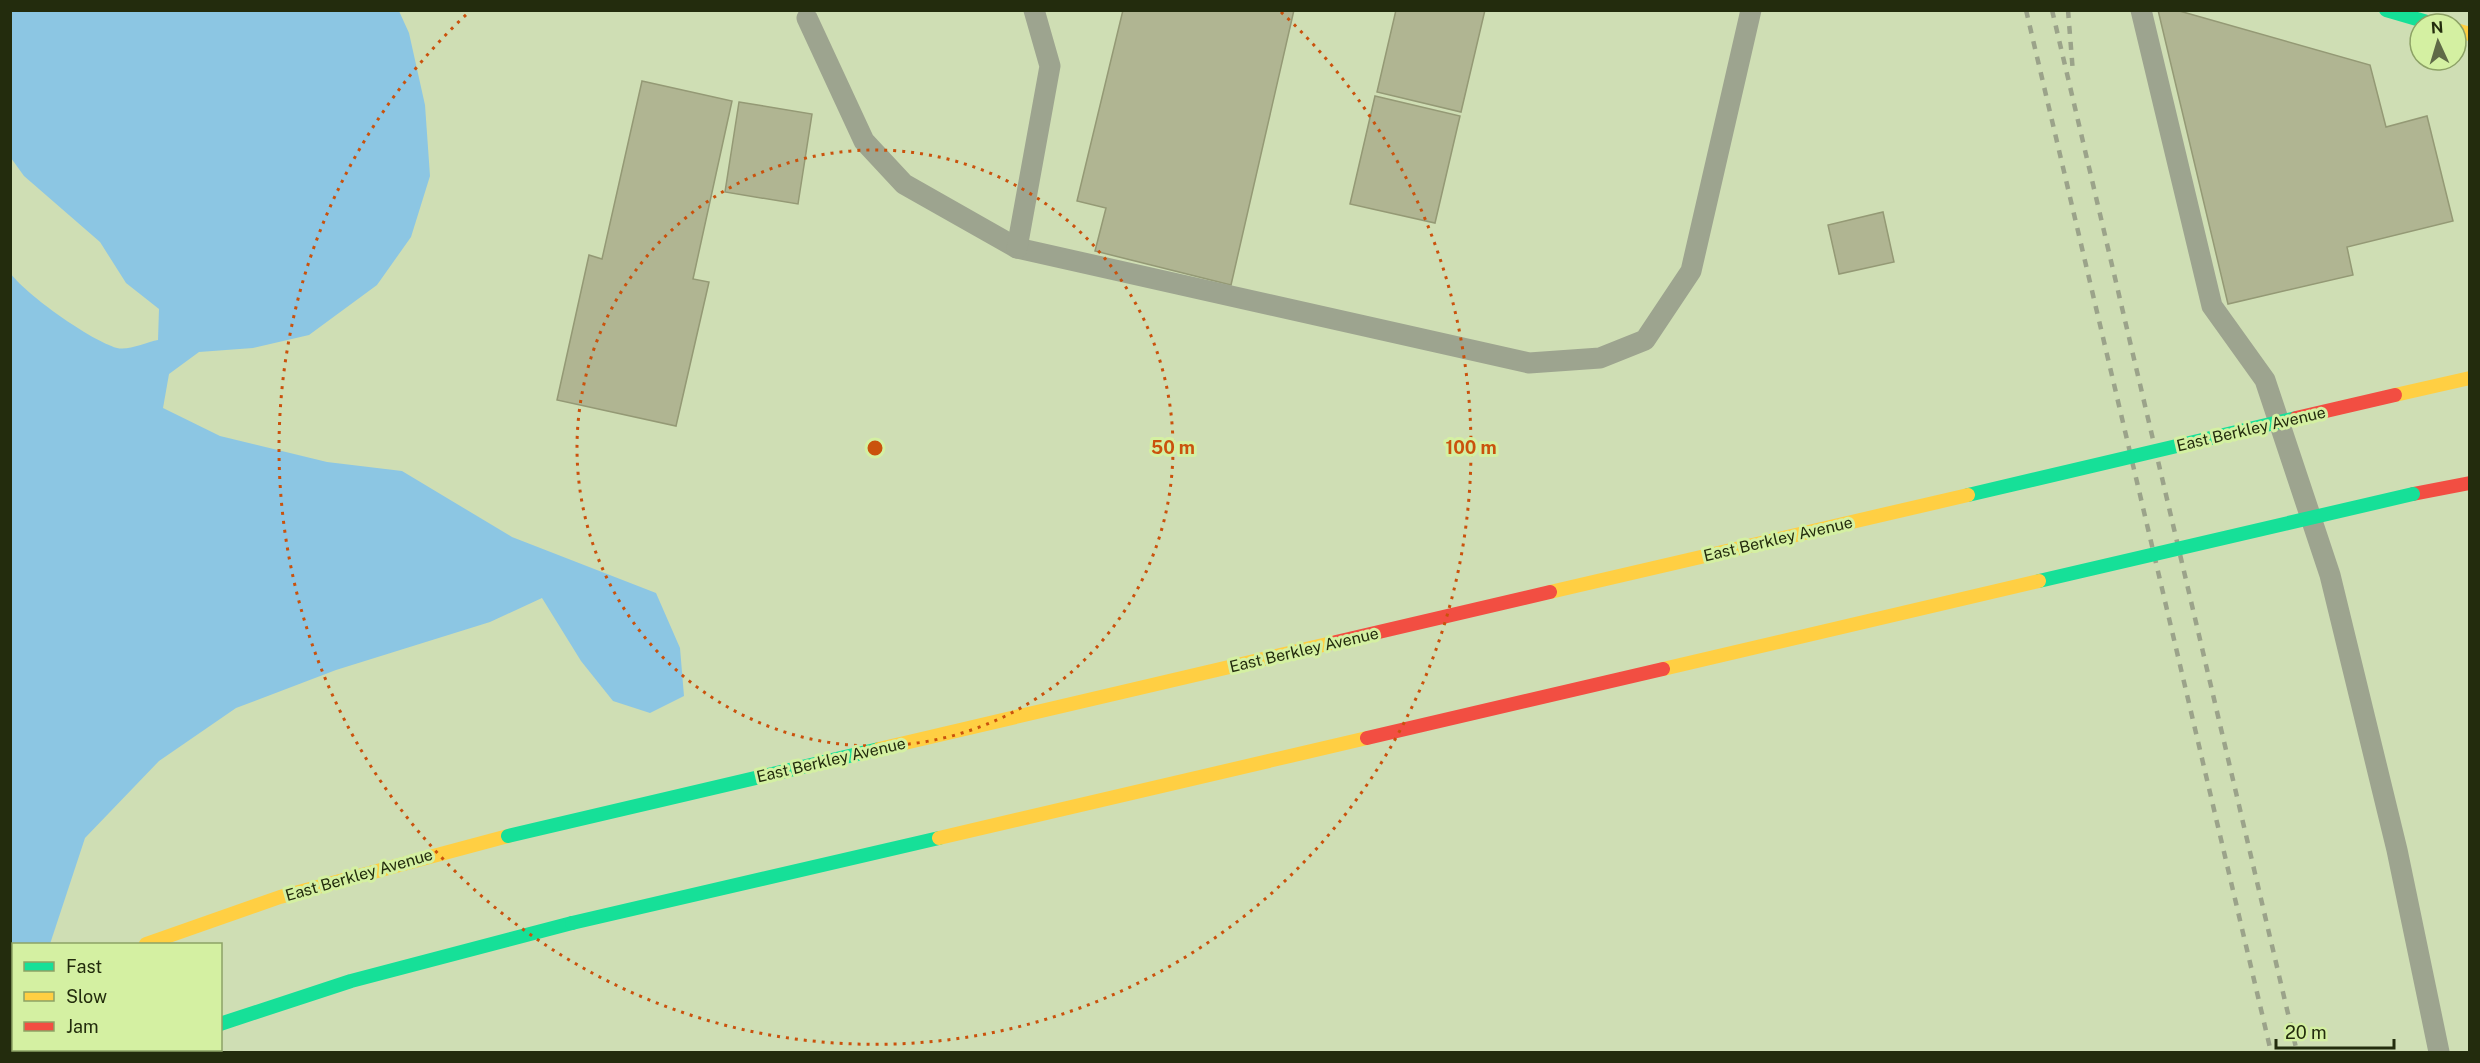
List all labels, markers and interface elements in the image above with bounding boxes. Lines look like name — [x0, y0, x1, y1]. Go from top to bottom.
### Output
north arrow — [2408, 12, 2468, 72]
text: N — [2430, 18, 2444, 37]
street label: East Berkley Avenue — [2175, 403, 2327, 455]
text: 50 m — [1151, 437, 1195, 458]
text: 100 m — [1445, 437, 1497, 458]
centre of rings — [865, 438, 885, 458]
street label: East Berkley Avenue — [1702, 513, 1854, 565]
street label: East Berkley Avenue — [1228, 624, 1380, 676]
street label: East Berkley Avenue — [755, 734, 907, 786]
street label: East Berkley Avenue — [283, 845, 435, 905]
legend — [12, 943, 222, 1051]
text: Fast — [66, 956, 102, 977]
text: Slow — [66, 986, 107, 1007]
scale bar — [2276, 1012, 2394, 1050]
text: Jam — [66, 1016, 99, 1037]
text: 20 m — [2285, 1022, 2327, 1043]

